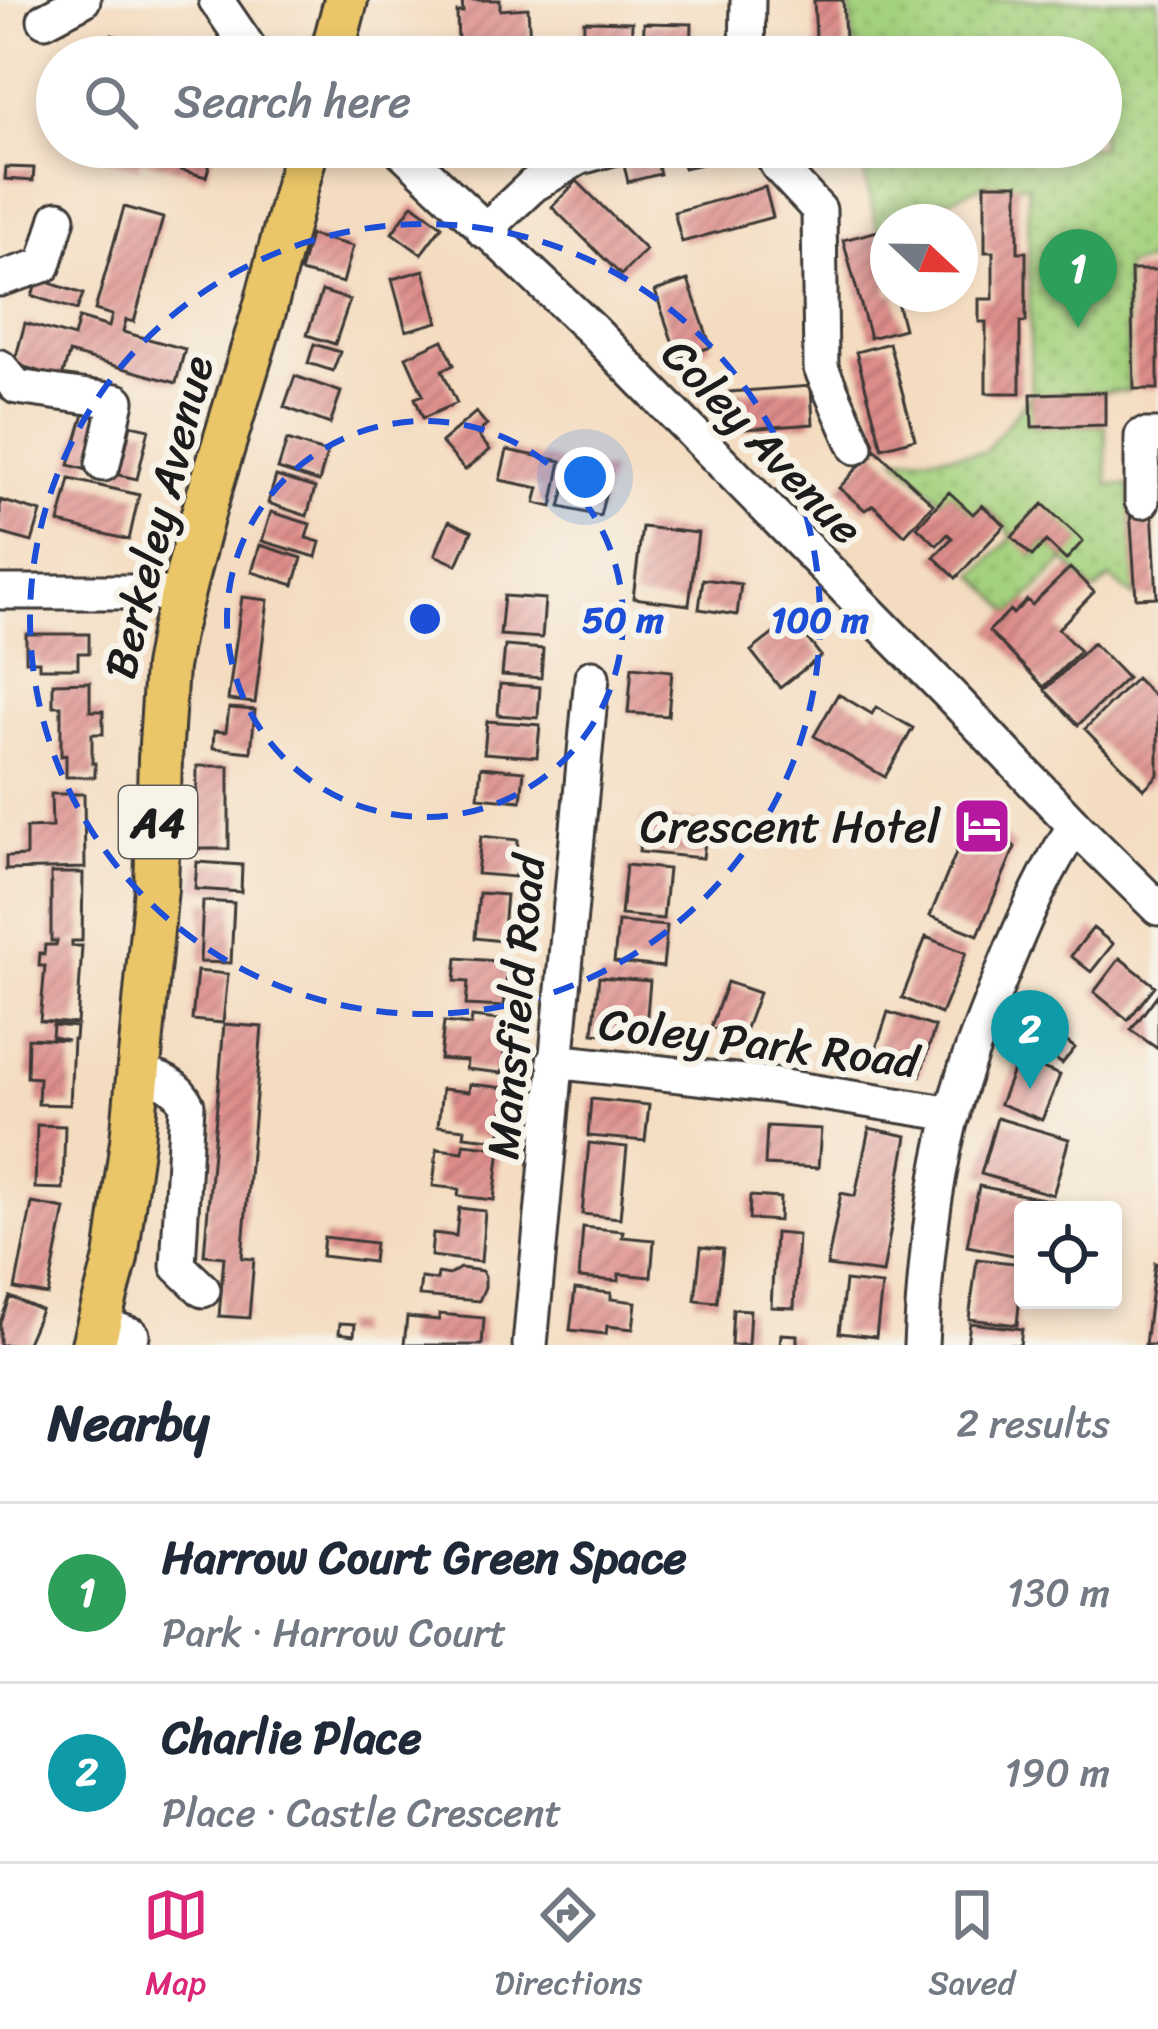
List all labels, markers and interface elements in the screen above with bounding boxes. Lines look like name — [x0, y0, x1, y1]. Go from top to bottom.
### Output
search box — [36, 36, 1122, 168]
text: Search here — [174, 62, 411, 142]
icon: search — [78, 69, 144, 135]
north arrow — [870, 204, 978, 312]
pin: 1 — [1039, 229, 1117, 328]
street label: Coley Avenue — [641, 318, 883, 565]
street label: Berkeley Avenue — [80, 347, 238, 687]
your location — [555, 447, 615, 507]
text: 50 m — [582, 588, 664, 652]
text: 100 m — [771, 588, 869, 652]
centre of rings — [404, 598, 446, 640]
road number: A4 — [119, 786, 197, 858]
place label: Crescent Hotel — [640, 787, 941, 867]
hotel icon: Crescent Hotel — [951, 795, 1013, 857]
street label: Mansfield Road — [463, 848, 569, 1162]
street label: Coley Park Road — [595, 984, 926, 1103]
pin: 2 — [991, 990, 1069, 1089]
map controls — [1014, 1201, 1122, 1309]
button: locate — [1014, 1201, 1122, 1309]
text: Nearby — [48, 1378, 209, 1468]
text: 2 results — [956, 1389, 1110, 1458]
text: Harrow Court Green Space — [162, 1518, 687, 1598]
text: 1 — [79, 1558, 95, 1627]
text: 130 m — [1007, 1558, 1110, 1627]
text: Park · Harrow Court — [162, 1598, 506, 1667]
text: Charlie Place — [162, 1698, 422, 1778]
text: 2 — [76, 1738, 98, 1807]
text: 190 m — [1005, 1738, 1110, 1807]
text: Place · Castle Crescent — [162, 1778, 561, 1847]
tab: Map — [143, 1882, 209, 2012]
tab: Directions — [495, 1882, 642, 2012]
tab: Saved — [928, 1882, 1015, 2012]

